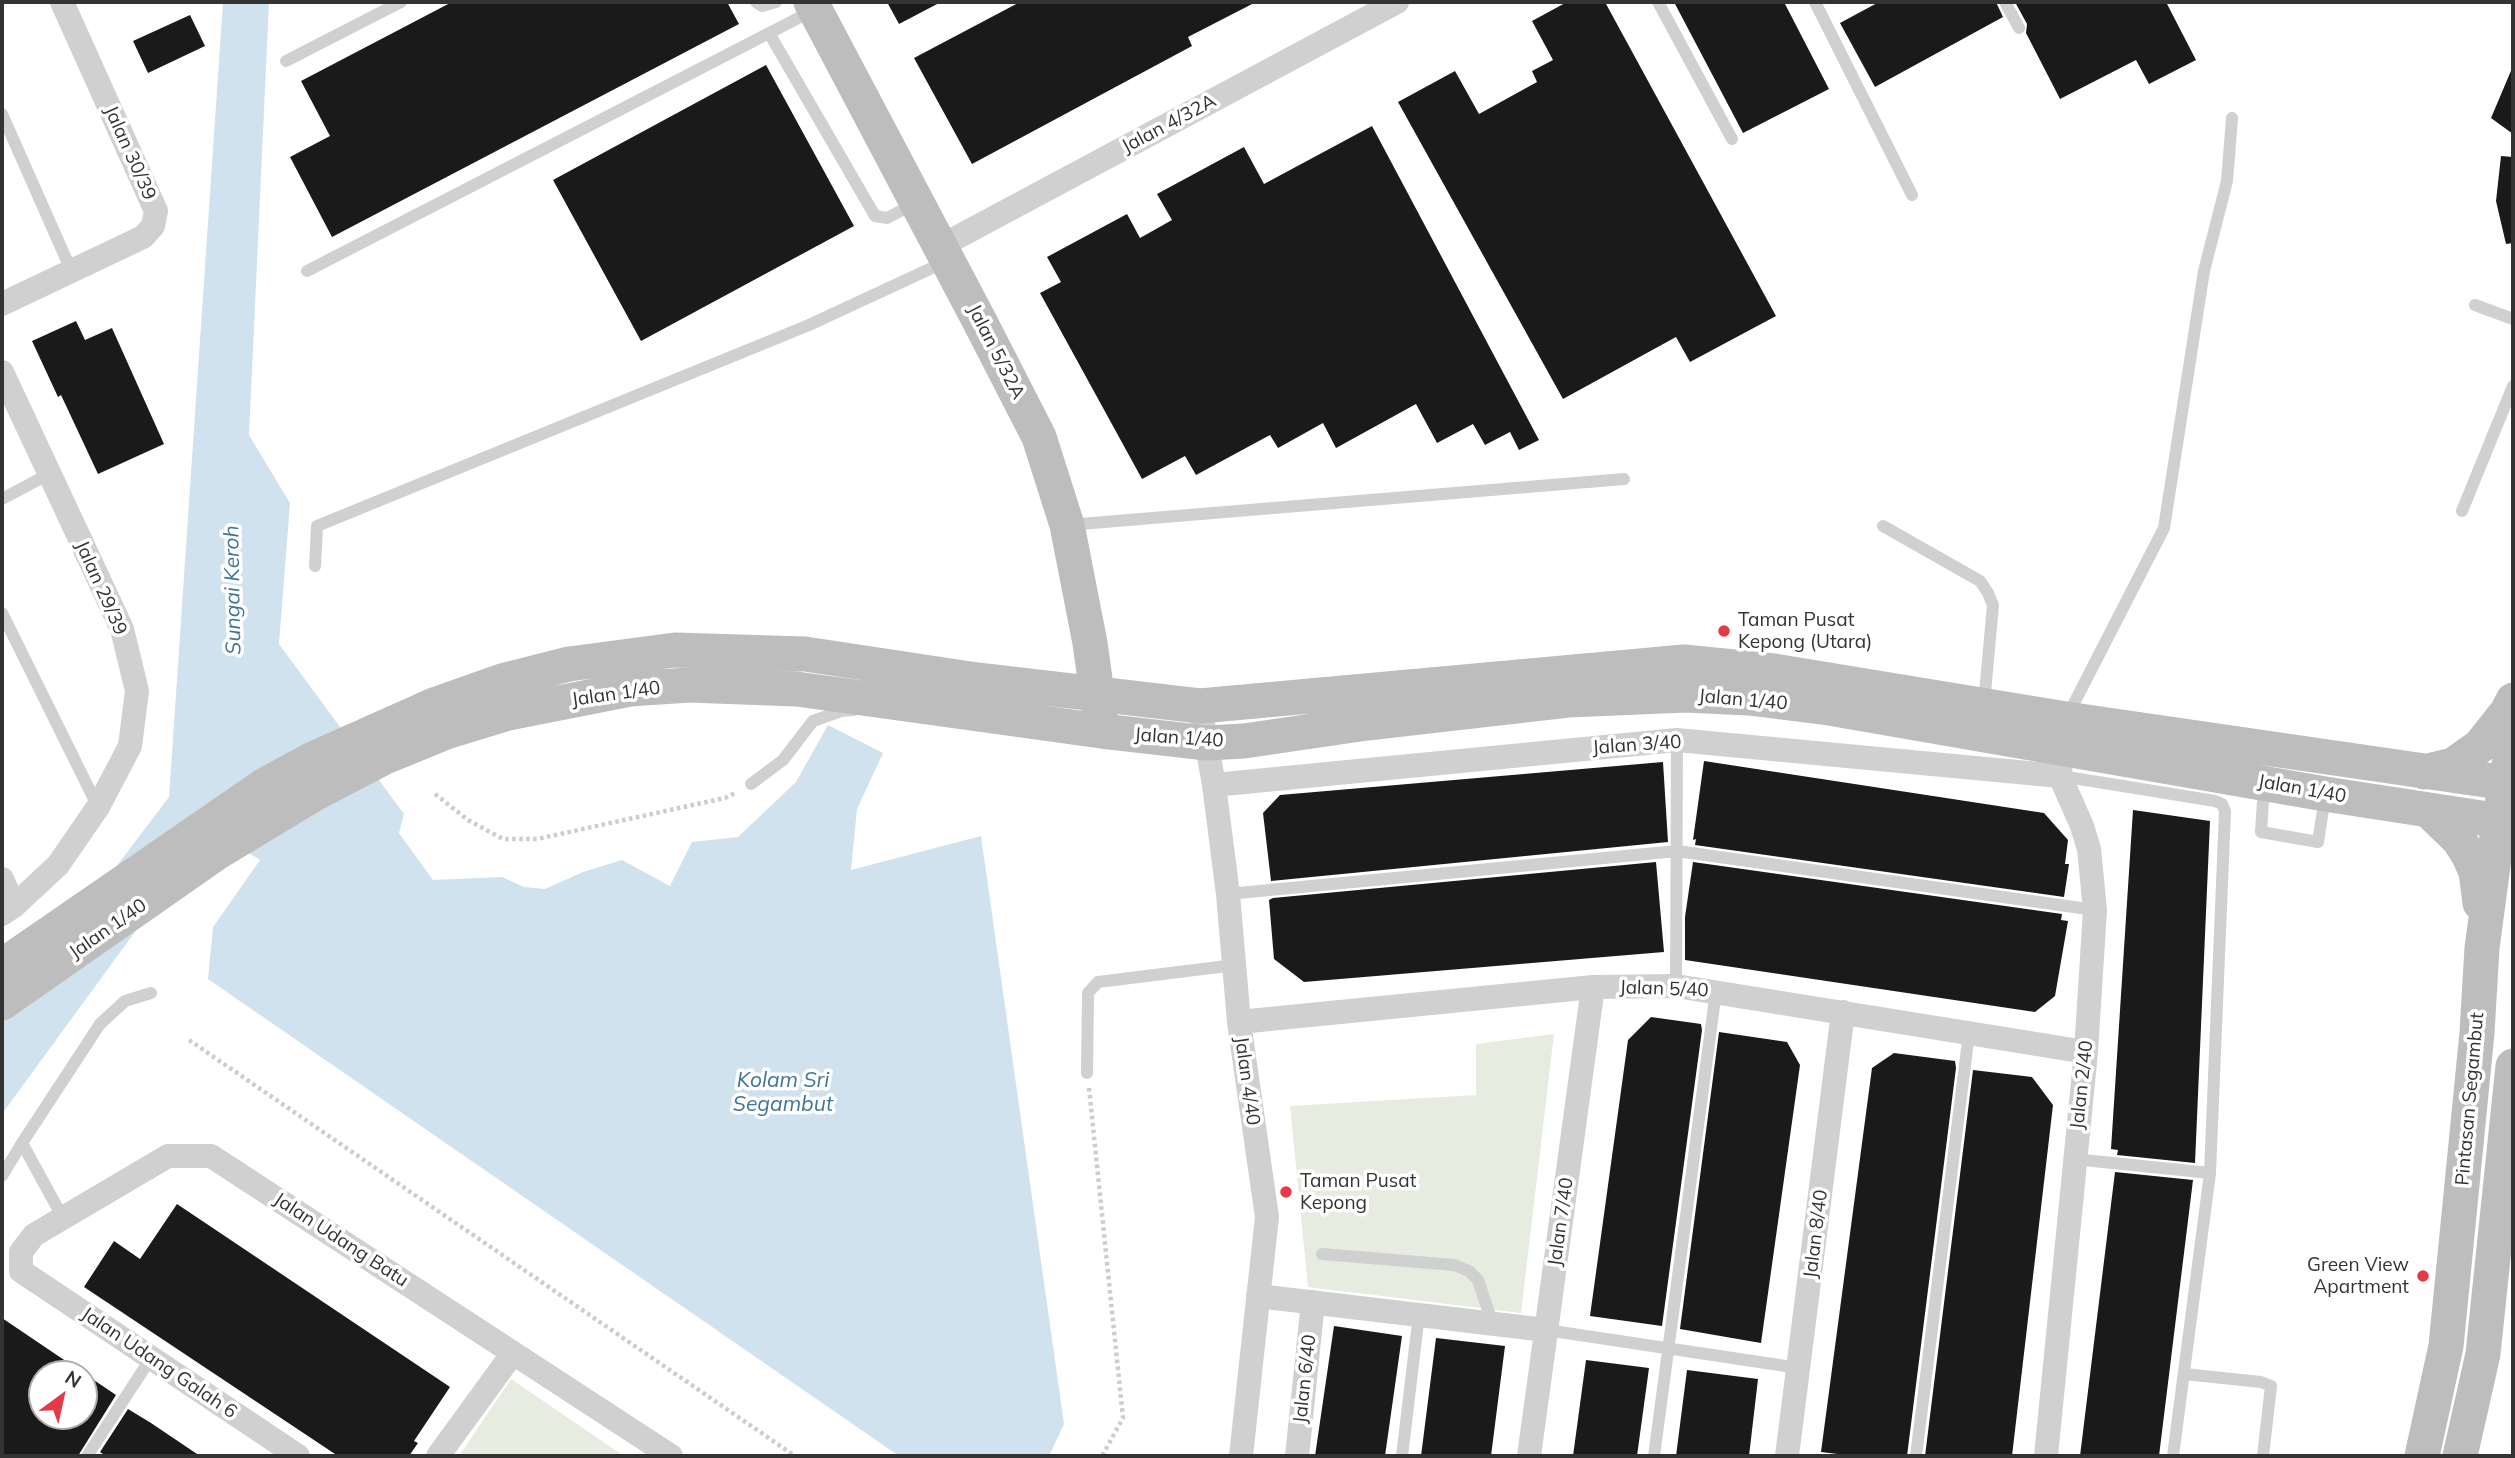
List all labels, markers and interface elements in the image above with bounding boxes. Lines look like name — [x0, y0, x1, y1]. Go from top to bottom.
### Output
street label: Jalan 4/32A — [1118, 90, 1220, 158]
street label: Jalan 30/39 — [99, 102, 161, 204]
street label: Jalan 5/32A — [962, 301, 1030, 403]
water label: Sungai Keroh — [219, 525, 247, 655]
street label: Jalan 29/39 — [70, 537, 132, 639]
place label: Taman Pusat Kepong (Utara) — [1738, 609, 1872, 653]
marker: Taman Pusat Kepong (Utara) — [1716, 623, 1732, 639]
street label: Jalan 1/40 — [570, 676, 662, 712]
street label: Jalan 1/40 — [1698, 685, 1788, 715]
street label: Jalan 1/40 — [1134, 724, 1224, 752]
street label: Jalan 3/40 — [1592, 731, 1682, 759]
street label: Jalan 1/40 — [2256, 770, 2348, 808]
street label: Jalan 1/40 — [65, 894, 151, 964]
street label: Jalan 5/40 — [1619, 976, 1709, 1002]
street label: Pintasan Segambut — [2451, 1011, 2489, 1187]
street label: Jalan 4/40 — [1229, 1035, 1265, 1127]
street label: Jalan 2/40 — [2066, 1039, 2098, 1131]
water label: Kolam Sri Segambut — [733, 1068, 833, 1118]
place label: Taman Pusat Kepong — [1300, 1170, 1416, 1214]
street label: Jalan 7/40 — [1543, 1176, 1579, 1268]
marker: Taman Pusat Kepong — [1278, 1184, 1294, 1200]
street label: Jalan Udang Batu — [269, 1188, 413, 1292]
street label: Jalan 8/40 — [1799, 1188, 1833, 1280]
place label: Green View Apartment — [2307, 1254, 2409, 1298]
marker: Green View Apartment — [2415, 1268, 2431, 1284]
street label: Jalan Udang Galah 6 — [77, 1302, 241, 1424]
street label: Jalan 6/40 — [1289, 1333, 1321, 1425]
north arrow — [28, 1360, 98, 1430]
text: N — [61, 1365, 86, 1393]

